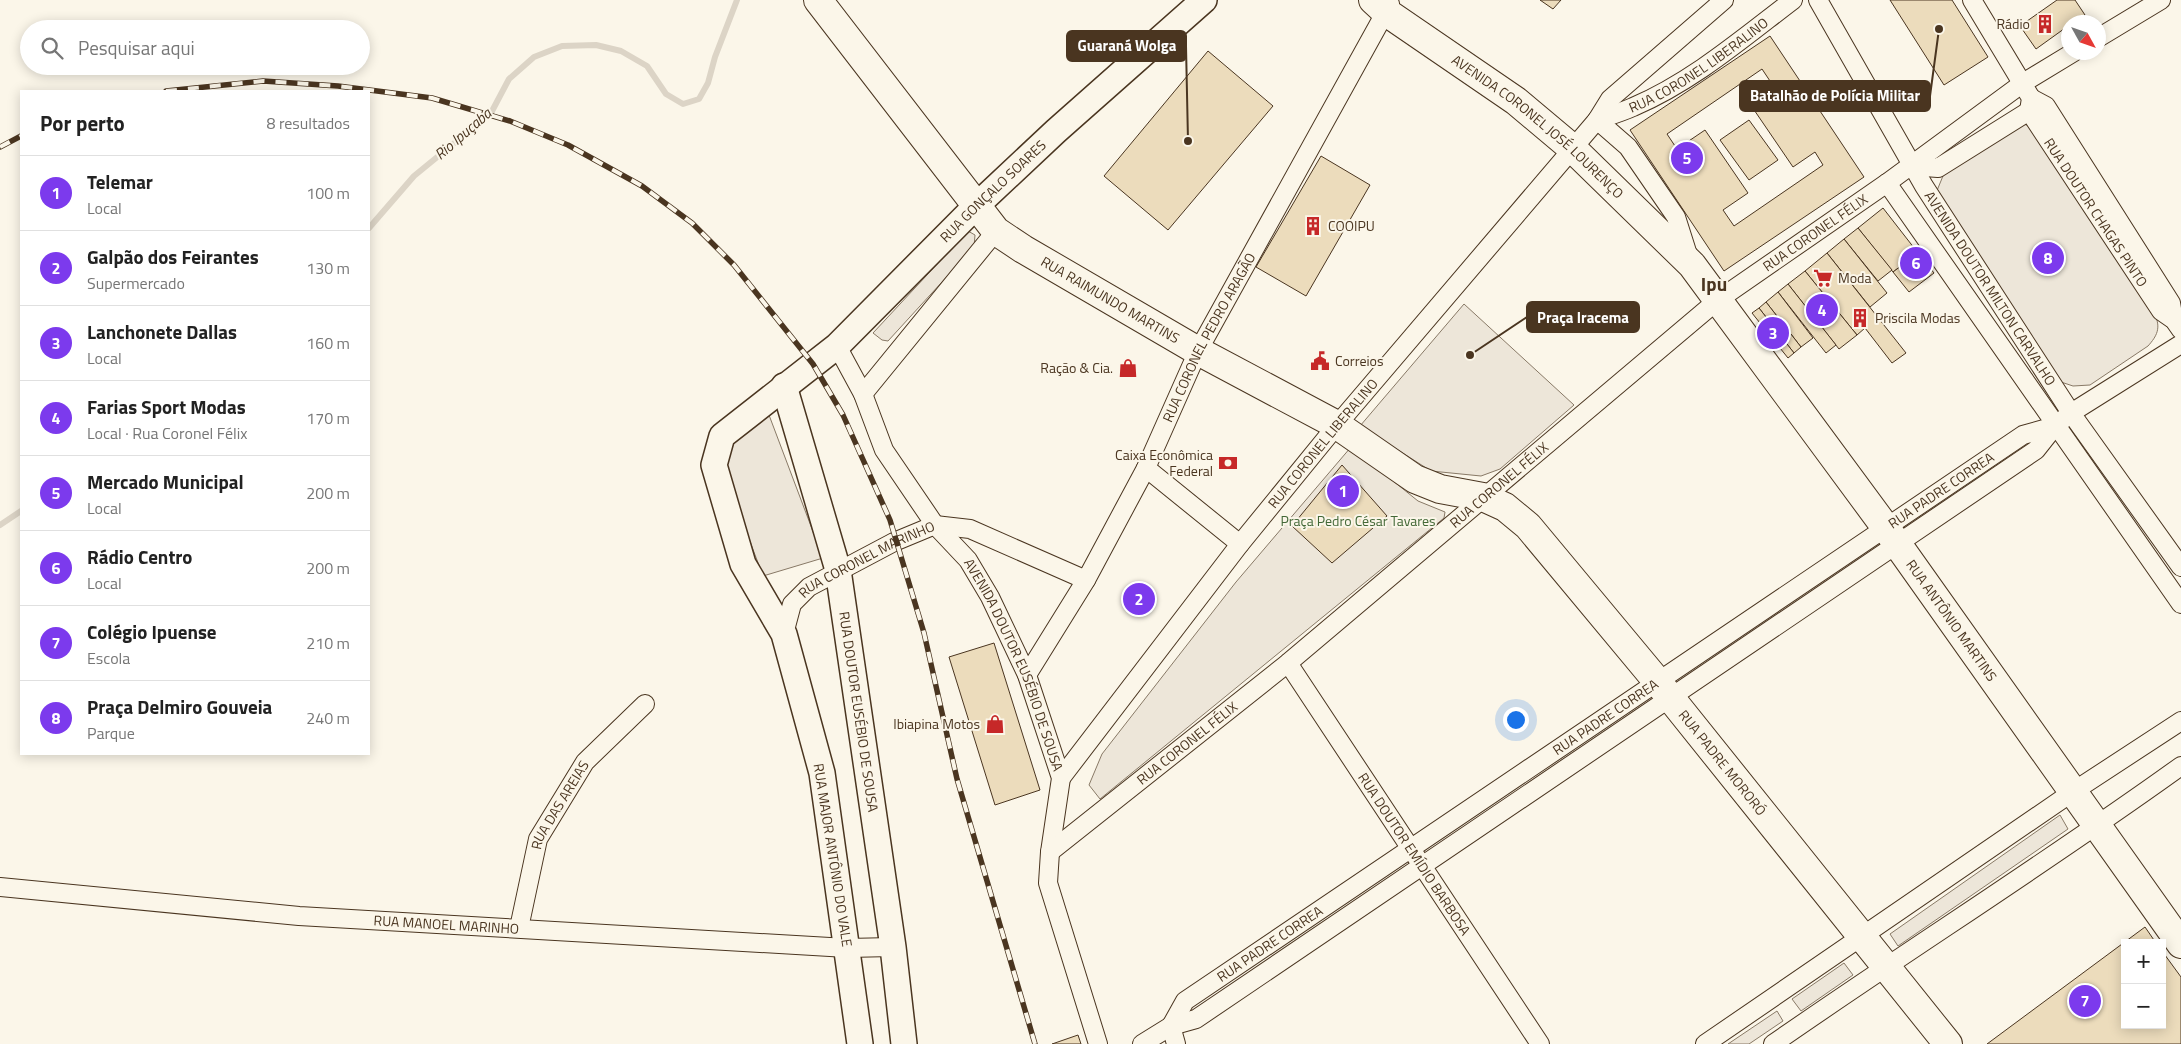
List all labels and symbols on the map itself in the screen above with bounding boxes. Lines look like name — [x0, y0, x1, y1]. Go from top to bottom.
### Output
street label: RUA CORONEL LIBERALINO — [1625, 12, 1772, 118]
place label: Rádio — [1996, 13, 2030, 34]
building icon: Rádio — [2034, 13, 2056, 35]
north arrow — [2061, 15, 2106, 60]
callout: Guaraná Wolga — [1067, 31, 1186, 61]
text: Guaraná Wolga — [1077, 34, 1177, 57]
street label: AVENIDA CORONEL JOSÉ LOURENÇO — [1448, 49, 1629, 203]
callout: Batalhão de Polícia Militar — [1740, 81, 1930, 111]
text: Batalhão de Polícia Militar — [1750, 84, 1920, 107]
water label: Rio Ipuçaba — [429, 101, 497, 165]
street label: RUA DOUTOR CHAGAS PINTO — [2039, 133, 2153, 291]
street label: RUA GONÇALO SOARES — [935, 135, 1050, 247]
pin: 5 — [1671, 139, 1703, 177]
street label: AVENIDA DOUTOR MILTON CARVALHO — [1920, 187, 2061, 389]
street label: RUA CORONEL FÉLIX — [1758, 188, 1872, 276]
building icon: COOIPU — [1302, 215, 1324, 237]
place label: COOIPU — [1328, 215, 1375, 236]
pin: 8 — [2032, 239, 2064, 277]
pin: 6 — [1900, 244, 1932, 282]
street label: RUA CORONEL PEDRO ARAGÃO — [1157, 249, 1260, 425]
street label: RUA RAIMUNDO MARTINS — [1037, 251, 1184, 348]
supermarket icon: Moda — [1812, 267, 1834, 289]
place label: Moda — [1838, 267, 1872, 288]
district label: Ipu — [1701, 269, 1727, 298]
pin: 4 — [1806, 291, 1838, 329]
callout: Praça Iracema — [1527, 302, 1639, 332]
text: Praça Iracema — [1537, 306, 1629, 329]
building icon: Priscila Modas — [1849, 307, 1871, 329]
place label: Priscila Modas — [1875, 307, 1960, 328]
pin: 3 — [1757, 314, 1789, 352]
public building icon: Correios — [1309, 350, 1331, 372]
place label: Correios — [1335, 350, 1383, 371]
place label: Ração & Cia. — [1040, 357, 1113, 378]
shop icon: Ração & Cia. — [1117, 357, 1139, 379]
street label: RUA CORONEL LIBERALINO — [1262, 373, 1382, 512]
street label: RUA CORONEL FÉLIX — [1445, 436, 1553, 532]
place label: Caixa Econômica Federal — [1115, 444, 1213, 481]
street label: RUA PADRE CORREA — [1884, 446, 1998, 533]
bank icon: Caixa Econômica Federal — [1217, 452, 1239, 474]
pin: 1 — [1327, 472, 1359, 510]
park label: Praça Pedro César Tavares — [1280, 510, 1436, 531]
street label: RUA CORONEL MARINHO — [793, 515, 938, 602]
street label: AVENIDA DOUTOR EUSÉBIO DE SOUSA — [959, 554, 1069, 774]
street label: RUA ANTÔNIO MARTINS — [1901, 555, 2002, 685]
pin: 2 — [1123, 580, 1155, 618]
street label: RUA DOUTOR EUSÉBIO DE SOUSA — [834, 610, 884, 814]
street label: RUA PADRE CORREA — [1548, 673, 1663, 760]
street label: RUA CORONEL FÉLIX — [1132, 696, 1242, 789]
street label: RUA PADRE MORORÓ — [1674, 705, 1772, 820]
your location — [1503, 707, 1529, 733]
place label: Ibiapina Motos — [893, 713, 980, 734]
shop icon: Ibiapina Motos — [984, 713, 1006, 735]
street label: RUA DAS AREIAS — [525, 756, 594, 851]
street label: RUA MAJOR ANTÔNIO DO VALE — [809, 762, 858, 948]
street label: RUA DOUTOR EMÍDIO BARBOSA — [1353, 768, 1477, 940]
street label: RUA PADRE CORREA — [1212, 900, 1327, 987]
street label: RUA MANOEL MARINHO — [373, 909, 520, 939]
pin: 7 — [2069, 982, 2101, 1020]

